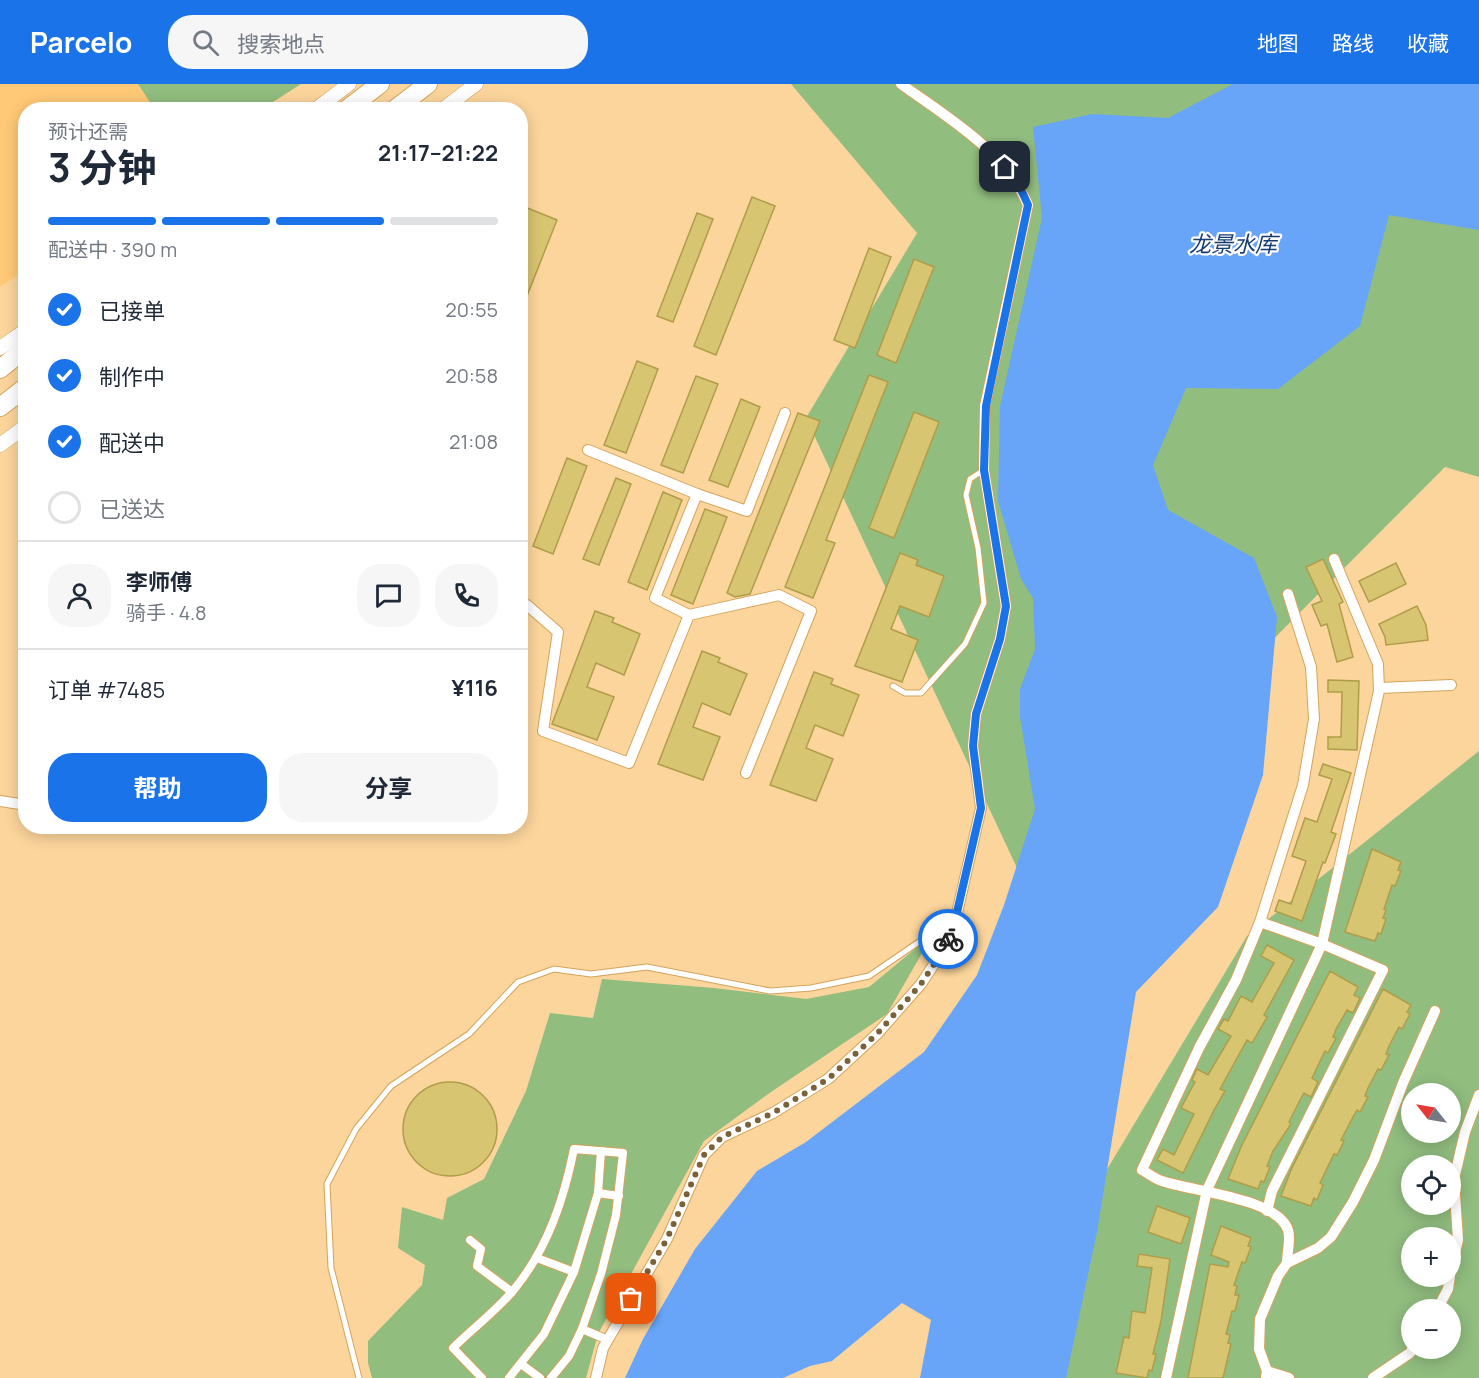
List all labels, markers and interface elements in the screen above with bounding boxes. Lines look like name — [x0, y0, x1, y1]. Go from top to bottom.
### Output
search box — [168, 15, 588, 69]
text: Parcelo — [30, 23, 132, 61]
icon: search — [189, 26, 222, 59]
text: 搜索地点 — [237, 29, 325, 59]
text: 地图 — [1257, 29, 1299, 57]
text: 路线 — [1332, 29, 1374, 57]
text: 收藏 — [1407, 29, 1449, 57]
text: 预计还需 — [48, 118, 128, 145]
text: 21:17–21:22 — [378, 138, 498, 168]
text: 3 分钟 — [48, 140, 156, 194]
pin — [979, 141, 1030, 192]
icon: home — [988, 150, 1021, 183]
water label: 龙景水库 — [1189, 229, 1281, 259]
text: 配送中 · 390 m — [48, 236, 177, 263]
icon: check — [48, 293, 81, 326]
text: 已接单 — [99, 296, 165, 326]
text: 20:55 — [445, 296, 498, 323]
icon: check — [48, 359, 81, 392]
text: 制作中 — [99, 362, 165, 392]
text: 20:58 — [445, 362, 498, 389]
icon: check — [48, 425, 81, 458]
text: 配送中 — [99, 428, 165, 458]
text: 21:08 — [449, 428, 498, 455]
text: 已送达 — [99, 494, 165, 524]
button: person — [48, 564, 111, 627]
button: chat — [357, 564, 420, 627]
button: phone — [435, 564, 498, 627]
text: 李师傅 — [126, 567, 192, 597]
text: 骑手 · 4.8 — [126, 599, 207, 626]
text: ¥116 — [452, 673, 498, 703]
text: 订单 #7485 — [48, 675, 165, 705]
button: 帮助 — [48, 753, 267, 822]
button: 分享 — [279, 753, 498, 822]
courier — [918, 909, 978, 969]
icon: bike — [932, 923, 965, 956]
north arrow — [1401, 1083, 1461, 1143]
map controls — [1401, 1083, 1461, 1359]
button: locate — [1401, 1155, 1461, 1215]
button: + — [1401, 1227, 1461, 1287]
pin — [605, 1273, 656, 1324]
icon: bag — [614, 1282, 647, 1315]
button: − — [1401, 1299, 1461, 1359]

